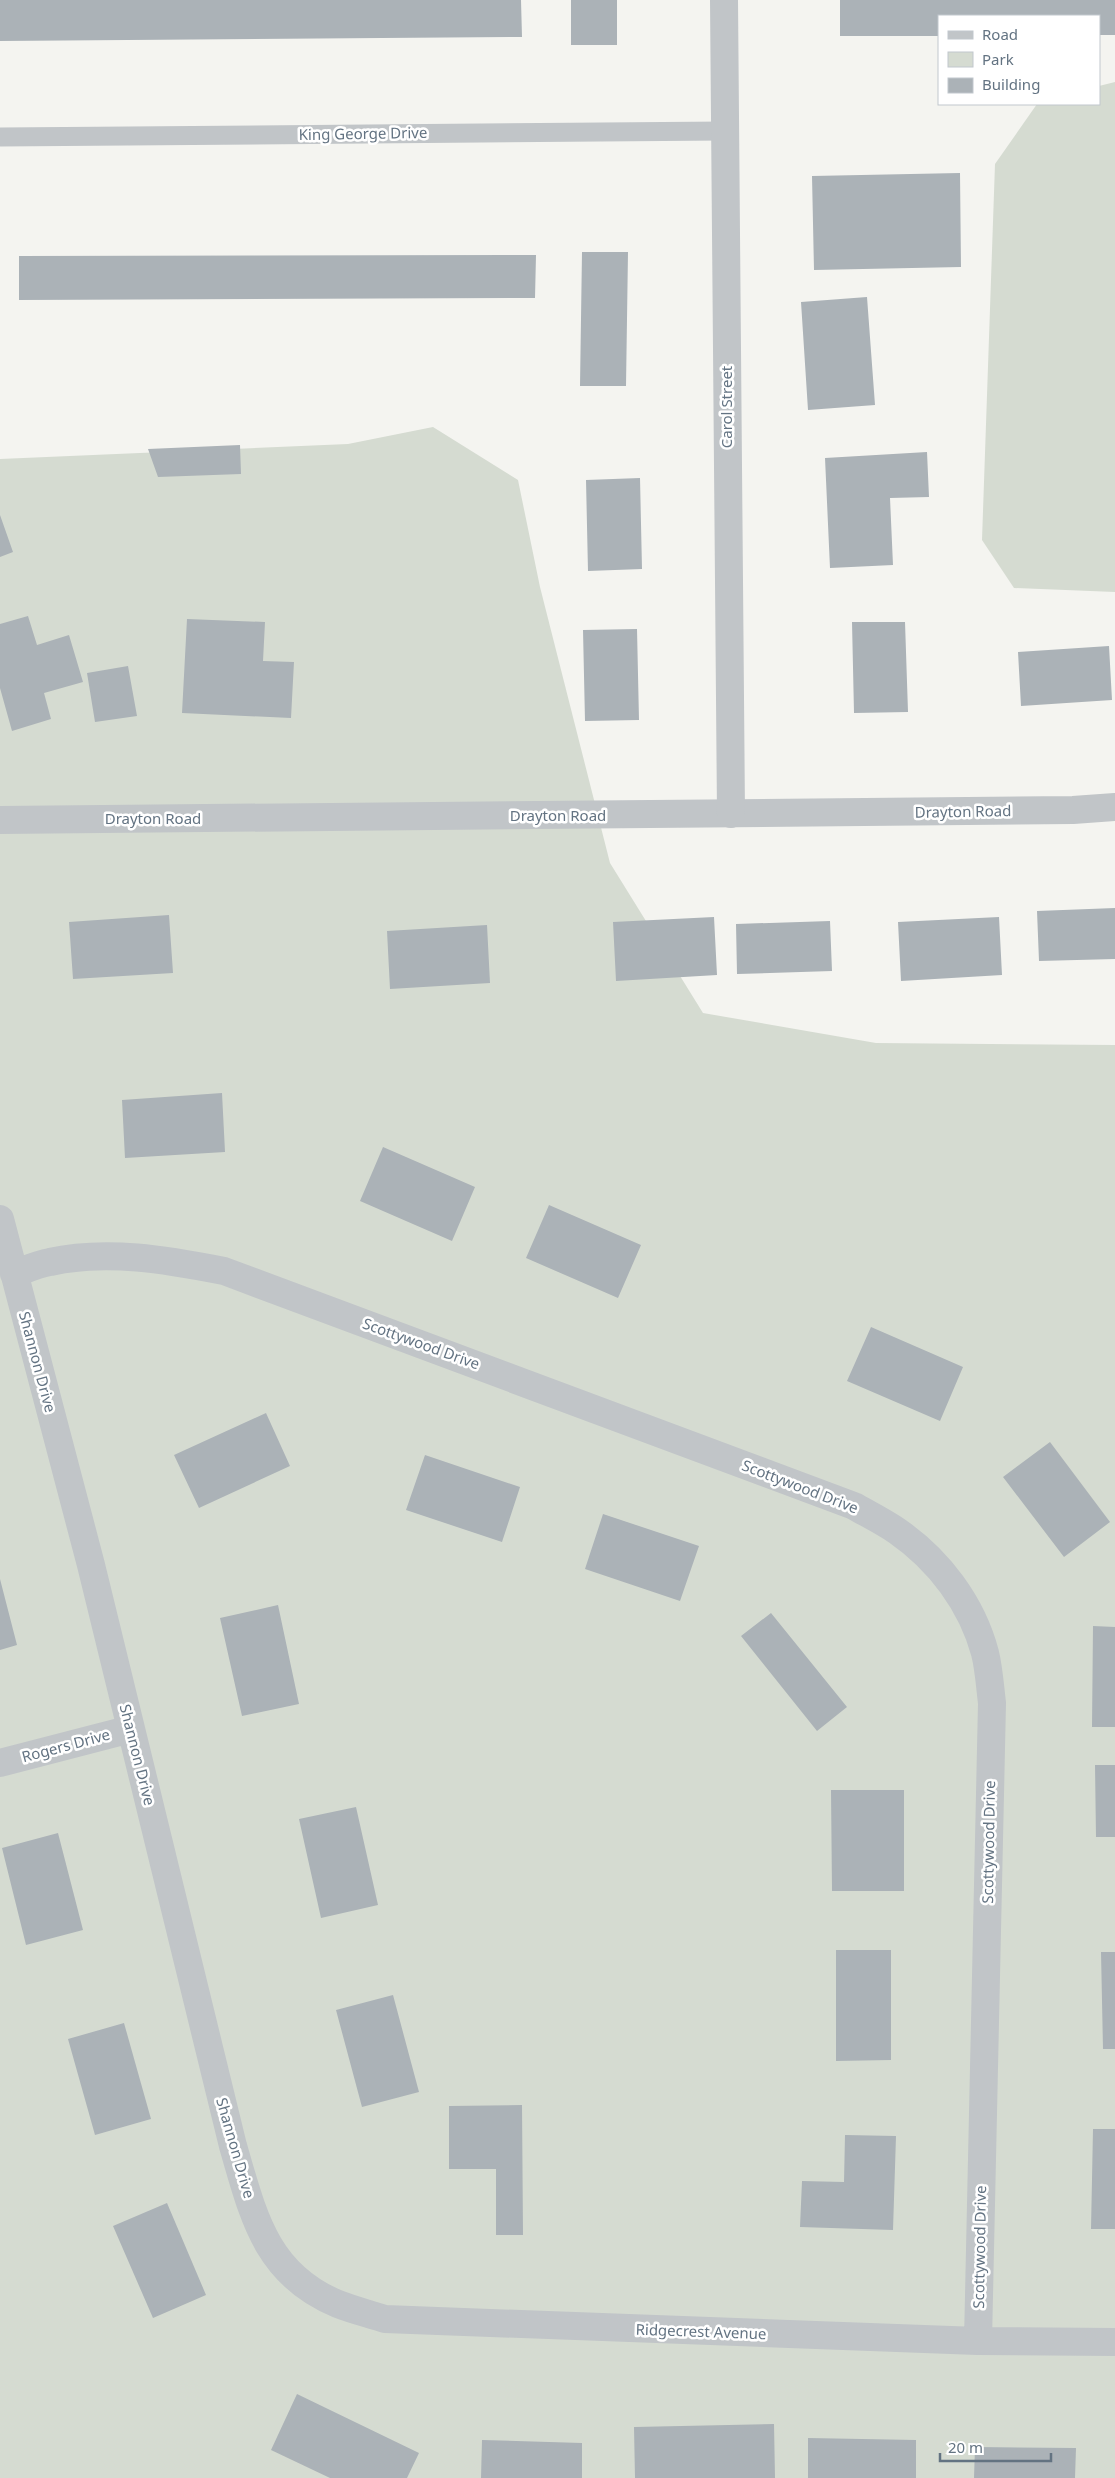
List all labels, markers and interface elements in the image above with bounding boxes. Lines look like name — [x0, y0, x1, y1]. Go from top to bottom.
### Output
legend — [938, 15, 1100, 105]
text: Road — [982, 24, 1018, 44]
text: Park — [982, 49, 1014, 69]
text: Building — [982, 74, 1040, 94]
street label: King George Drive — [298, 122, 428, 144]
street label: Carol Street — [716, 365, 736, 448]
street label: Drayton Road — [915, 800, 1011, 822]
street label: Drayton Road — [510, 805, 606, 825]
street label: Drayton Road — [105, 808, 201, 828]
street label: Shannon Drive — [15, 1309, 61, 1414]
street label: Scottywood Drive — [360, 1313, 483, 1374]
street label: Scottywood Drive — [739, 1455, 861, 1517]
street label: Shannon Drive — [116, 1702, 160, 1808]
street label: Rogers Drive — [19, 1724, 112, 1766]
street label: Scottywood Drive — [977, 1780, 999, 1904]
street label: Shannon Drive — [212, 2095, 260, 2200]
street label: Scottywood Drive — [968, 2185, 990, 2309]
street label: Ridgecrest Avenue — [635, 2319, 767, 2343]
scale bar — [940, 2430, 1051, 2462]
text: 20 m — [948, 2437, 983, 2457]

